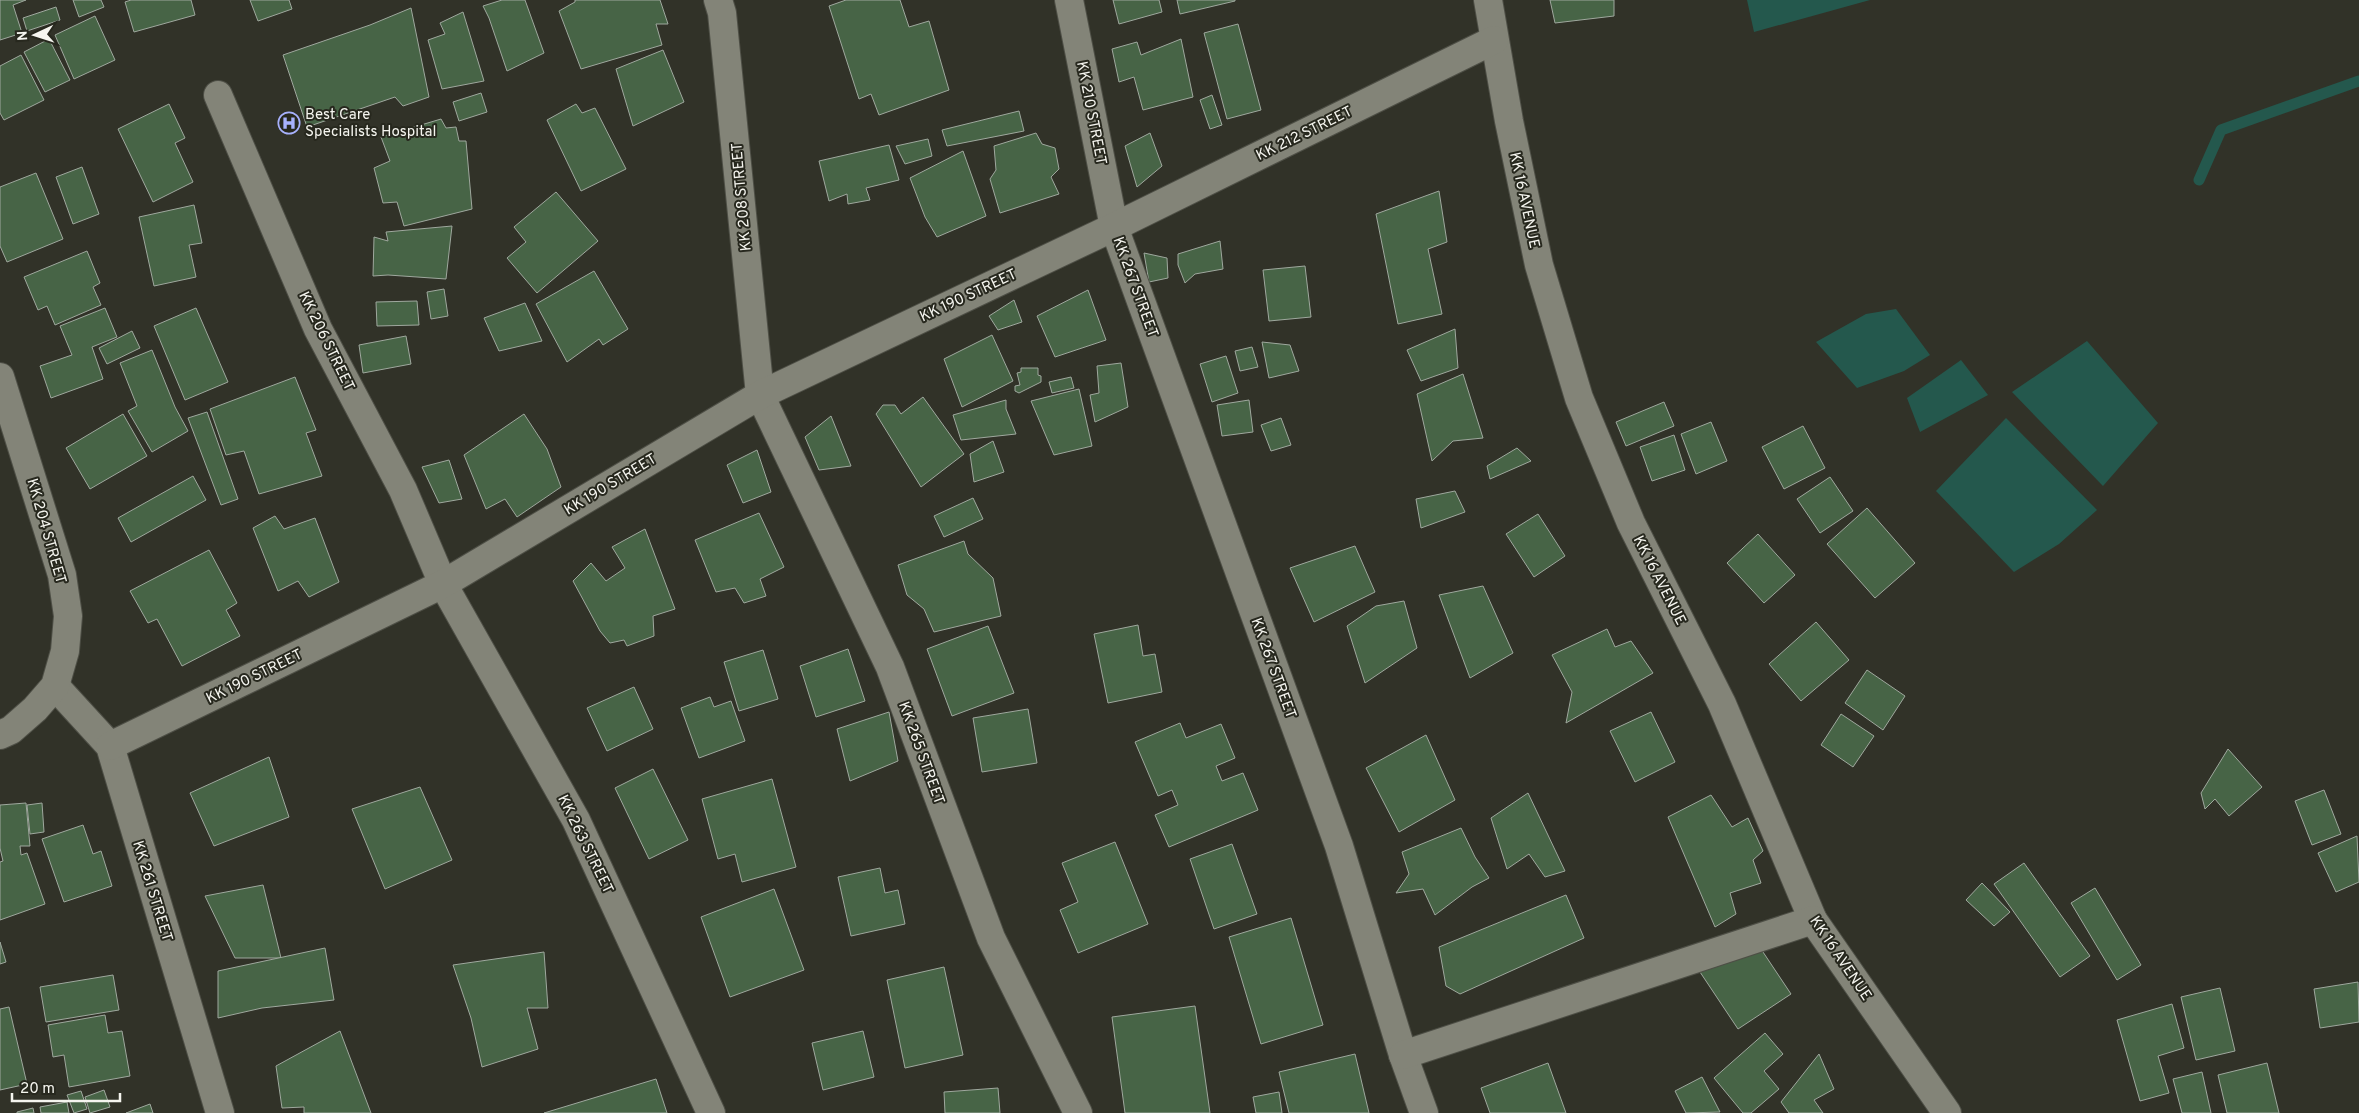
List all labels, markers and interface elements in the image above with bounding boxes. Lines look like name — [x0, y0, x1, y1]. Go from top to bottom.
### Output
north arrow — [10, 10, 60, 60]
text: N — [15, 30, 32, 41]
street label: KK 210 STREET — [1071, 60, 1110, 167]
street label: KK 212 STREET — [1253, 103, 1356, 166]
place label: Best Care Specialists Hospital — [305, 106, 436, 142]
hospital icon: Best Care Specialists Hospital — [277, 111, 301, 135]
street label: KK 208 STREET — [728, 142, 757, 252]
street label: KK 16 AVENUE — [1504, 150, 1543, 250]
street label: KK 267 STREET — [1108, 235, 1162, 340]
street label: KK 190 STREET — [917, 266, 1020, 327]
street label: KK 206 STREET — [293, 289, 358, 395]
street label: KK 190 STREET — [561, 450, 661, 520]
street label: KK 204 STREET — [21, 476, 70, 586]
street label: KK 16 AVENUE — [1628, 533, 1689, 629]
street label: KK 267 STREET — [1246, 616, 1300, 721]
street label: KK 190 STREET — [203, 646, 306, 709]
street label: KK 265 STREET — [893, 699, 948, 808]
street label: KK 263 STREET — [552, 792, 617, 897]
street label: KK 261 STREET — [127, 839, 176, 944]
street label: KK 16 AVENUE — [1805, 913, 1875, 1005]
scale bar — [12, 1070, 120, 1102]
text: 20 m — [20, 1080, 55, 1099]

